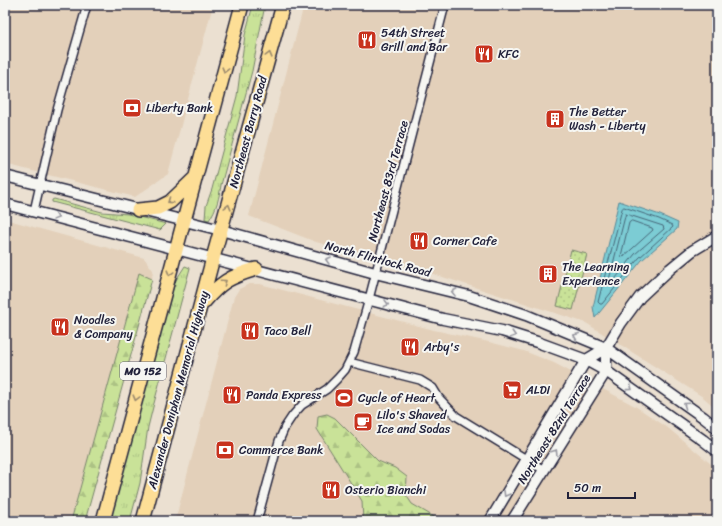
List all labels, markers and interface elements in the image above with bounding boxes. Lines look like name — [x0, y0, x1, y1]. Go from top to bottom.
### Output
place label: 54th Street Grill and Bar — [381, 22, 448, 58]
restaurant icon: 54th Street Grill and Bar — [356, 29, 378, 51]
restaurant icon: KFC — [473, 43, 495, 65]
place label: KFC — [498, 43, 519, 65]
one-way arrow — [264, 51, 273, 58]
one-way arrow — [221, 66, 229, 73]
street label: Northeast Barry Road — [222, 73, 274, 191]
bank icon: Liberty Bank — [121, 97, 143, 119]
place label: Liberty Bank — [146, 97, 213, 119]
place label: The Better Wash - Liberty — [569, 101, 646, 137]
building icon: The Better Wash - Liberty — [544, 108, 566, 130]
street label: Northeast 83rd Terrace — [361, 118, 415, 244]
one-way arrow — [167, 196, 174, 204]
one-way arrow — [223, 204, 232, 211]
one-way arrow — [52, 212, 59, 221]
restaurant icon: Corner Cafe — [408, 230, 430, 252]
place label: Corner Cafe — [433, 230, 497, 252]
street label: North Flintlock Road — [322, 234, 435, 284]
one-way arrow — [325, 256, 332, 265]
place label: The Learning Experience — [562, 256, 629, 292]
building icon: The Learning Experience — [537, 263, 559, 285]
one-way arrow — [166, 269, 175, 276]
one-way arrow — [220, 279, 227, 287]
street label: Alexander Doniphan Memorial Highway — [141, 288, 215, 493]
one-way arrow — [451, 289, 457, 297]
one-way arrow — [382, 299, 389, 308]
place label: Noodles & Company — [74, 309, 133, 345]
restaurant icon: Noodles & Company — [49, 316, 71, 338]
restaurant icon: Taco Bell — [239, 320, 261, 342]
place label: Taco Bell — [264, 320, 312, 342]
one-way arrow — [509, 330, 516, 339]
one-way arrow — [573, 333, 581, 341]
restaurant icon: Arby's — [399, 336, 421, 358]
place label: Arby's — [423, 336, 460, 358]
road number: MO 152 — [120, 362, 166, 380]
street label: Northeast 82nd Terrace — [511, 369, 597, 488]
supermarket icon: ALDI — [501, 379, 523, 401]
place label: ALDI — [525, 379, 551, 401]
one-way arrow — [626, 383, 633, 391]
restaurant icon: Panda Express — [221, 384, 243, 406]
place label: Panda Express — [246, 384, 322, 406]
sports icon: Cycle of Heart — [333, 387, 355, 409]
place label: Cycle of Heart — [358, 387, 436, 409]
one-way arrow — [132, 394, 141, 401]
one-way arrow — [683, 402, 690, 410]
place label: Lilo's Shaved Ice and Sodas — [376, 404, 451, 440]
cafe icon: Lilo's Shaved Ice and Sodas — [352, 411, 374, 433]
bank icon: Commerce Bank — [214, 439, 236, 461]
place label: Commerce Bank — [239, 439, 323, 461]
one-way arrow — [550, 449, 558, 456]
scale bar — [568, 474, 635, 500]
text: 50 m — [574, 477, 601, 499]
restaurant icon: Osterio Bianchi — [320, 479, 342, 501]
place label: Osterio Bianchi — [345, 479, 427, 501]
one-way arrow — [504, 490, 511, 497]

